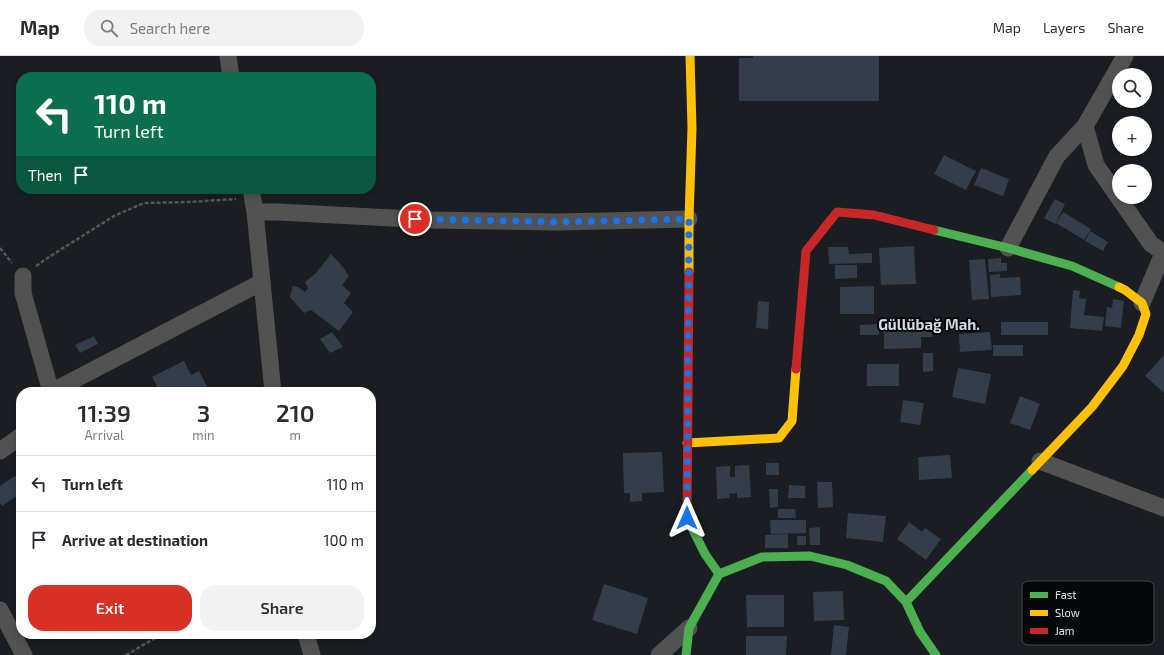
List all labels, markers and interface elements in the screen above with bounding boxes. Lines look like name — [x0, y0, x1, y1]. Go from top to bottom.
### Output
search box — [84, 10, 364, 46]
text: Map — [20, 16, 60, 39]
icon: search — [98, 17, 120, 39]
text: Search here — [130, 19, 210, 37]
text: Map — [993, 19, 1021, 36]
text: Layers — [1043, 19, 1085, 36]
text: Share — [1107, 19, 1144, 36]
map controls — [1112, 68, 1152, 204]
button: search — [1112, 68, 1152, 108]
text: 110 m — [94, 86, 167, 120]
icon: left — [28, 88, 80, 140]
button: + — [1112, 116, 1152, 156]
text: Turn left — [94, 120, 164, 142]
icon: arrive — [70, 164, 92, 186]
button: − — [1112, 164, 1152, 204]
text: Then — [28, 166, 62, 184]
pin — [398, 202, 432, 236]
icon: arrive — [404, 208, 426, 230]
district label: Güllübağ Mah. — [878, 315, 980, 333]
text: 11:39 — [77, 398, 131, 427]
text: 3 — [197, 398, 210, 427]
text: 210 — [276, 398, 315, 427]
text: Arrival — [84, 427, 124, 443]
text: min — [192, 427, 215, 443]
text: m — [290, 427, 301, 443]
icon: left — [28, 473, 50, 495]
text: Turn left — [62, 475, 123, 493]
text: 110 m — [327, 475, 364, 493]
position arrow — [666, 497, 708, 539]
icon: arrive — [28, 529, 50, 551]
text: Arrive at destination — [62, 531, 208, 549]
text: 100 m — [323, 531, 364, 549]
legend — [1022, 581, 1154, 645]
button: Exit — [28, 585, 192, 631]
button: Share — [200, 585, 364, 631]
text: Fast — [1055, 588, 1077, 601]
text: Slow — [1055, 606, 1080, 619]
text: Jam — [1055, 624, 1074, 637]

